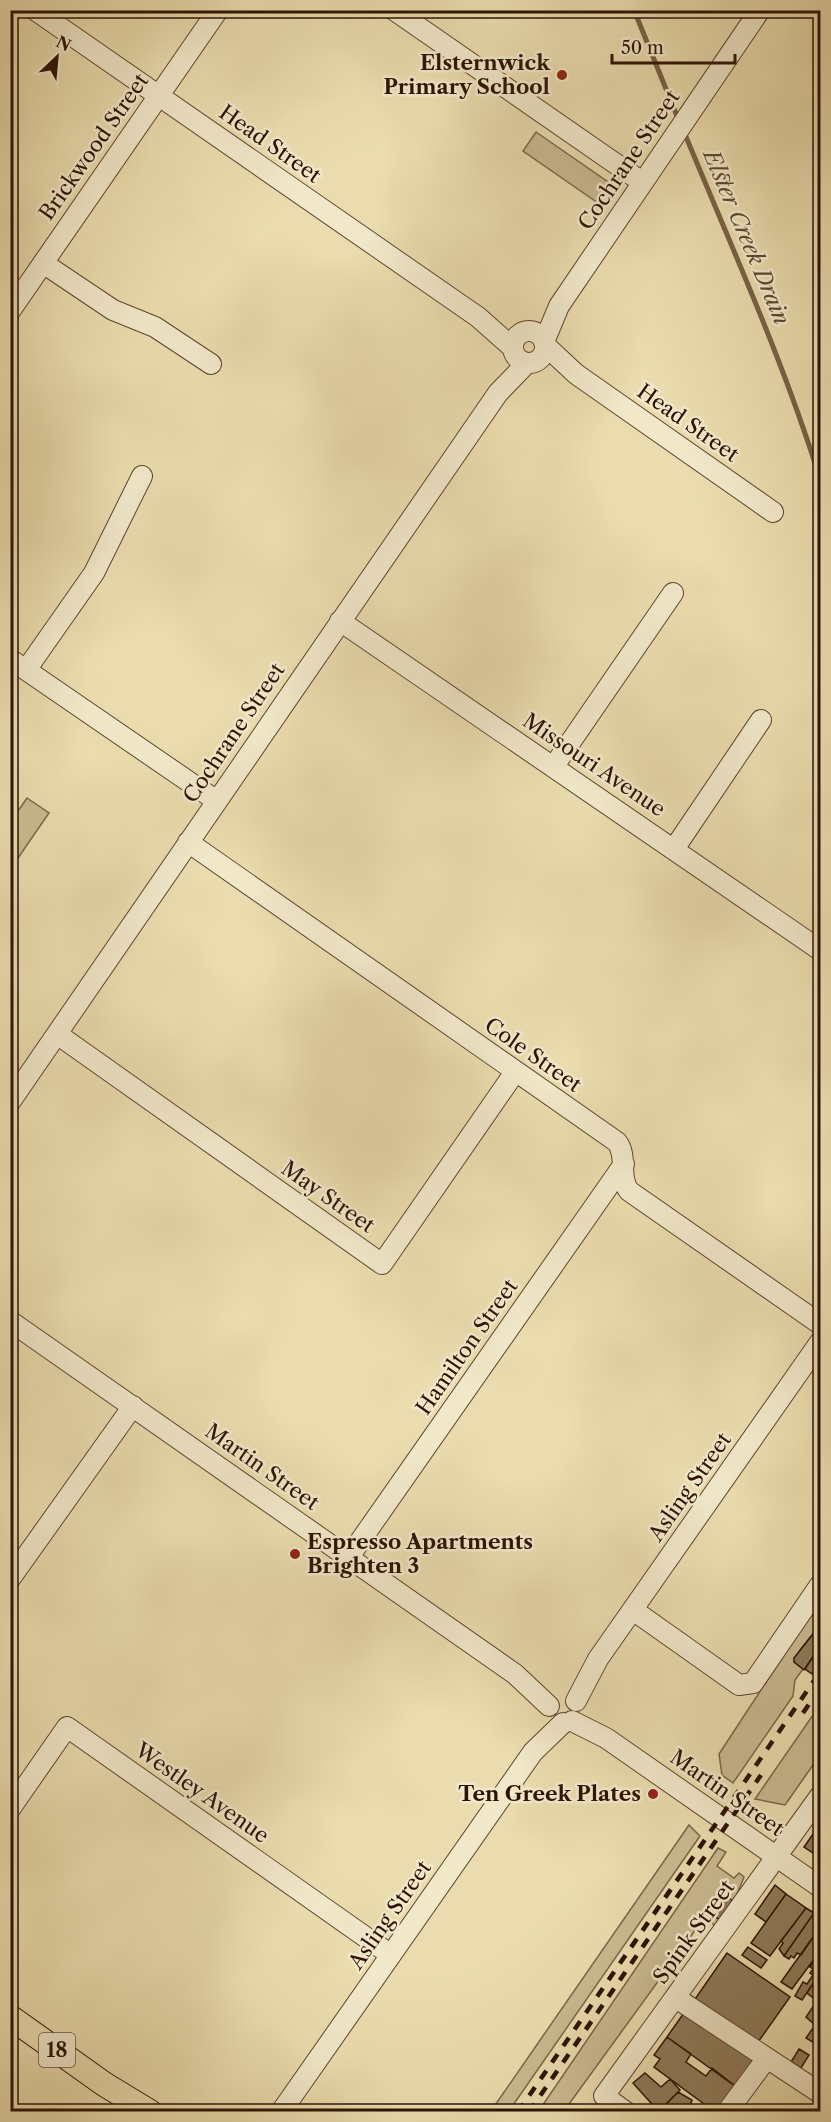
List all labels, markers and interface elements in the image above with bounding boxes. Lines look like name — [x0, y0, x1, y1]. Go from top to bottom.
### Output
north arrow — [27, 27, 87, 87]
scale bar — [612, 27, 735, 65]
text: N — [53, 31, 74, 56]
text: 50 m — [621, 37, 664, 59]
place label: Elsternwick Primary School — [383, 50, 551, 99]
street label: Brickwood Street — [34, 68, 154, 225]
marker: Elsternwick Primary School — [555, 68, 569, 82]
street label: Cochrane Street — [573, 85, 685, 234]
street label: Head Street — [215, 99, 326, 188]
water label: Elster Creek Drain — [697, 144, 796, 329]
street label: Head Street — [633, 378, 744, 467]
street label: Cochrane Street — [178, 658, 290, 807]
street label: Missouri Avenue — [518, 708, 670, 821]
street label: Cole Street — [480, 1012, 587, 1097]
street label: May Street — [277, 1155, 380, 1238]
street label: Hamilton Street — [411, 1274, 523, 1419]
street label: Martin Street — [201, 1418, 324, 1515]
street label: Asling Street — [642, 1427, 736, 1547]
place label: Espresso Apartments Brighten 3 — [307, 1529, 533, 1578]
marker: Espresso Apartments Brighten 3 — [288, 1547, 302, 1561]
street label: Westley Avenue — [130, 1737, 274, 1848]
street label: Martin Street — [666, 1744, 789, 1841]
place label: Ten Greek Plates — [458, 1781, 641, 1806]
marker: Ten Greek Plates — [646, 1787, 660, 1801]
street label: Asling Street — [342, 1855, 436, 1975]
street label: Spink Street — [648, 1875, 740, 1988]
road number: 18 — [39, 2033, 75, 2067]

